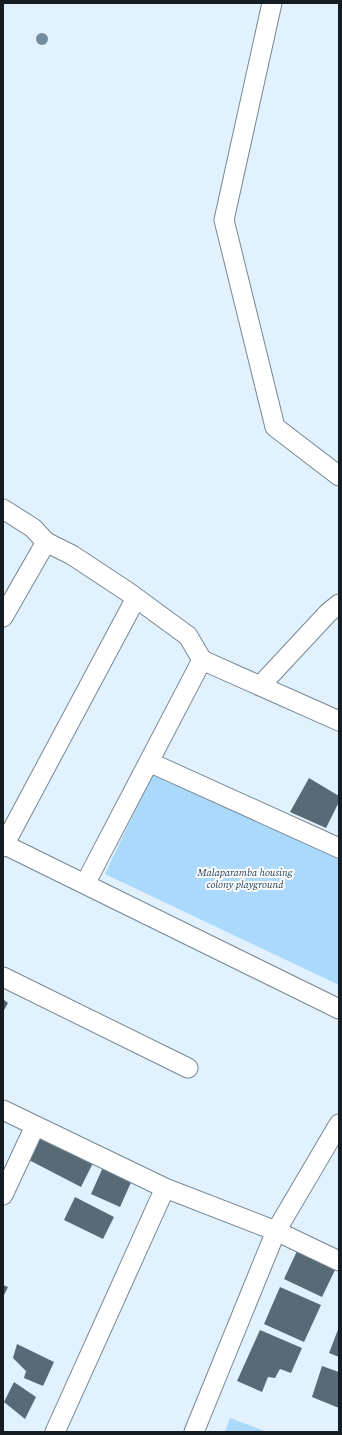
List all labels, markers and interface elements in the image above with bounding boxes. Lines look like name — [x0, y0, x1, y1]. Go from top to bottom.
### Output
park label: Malaparamba housing colony playground — [196, 866, 294, 891]

